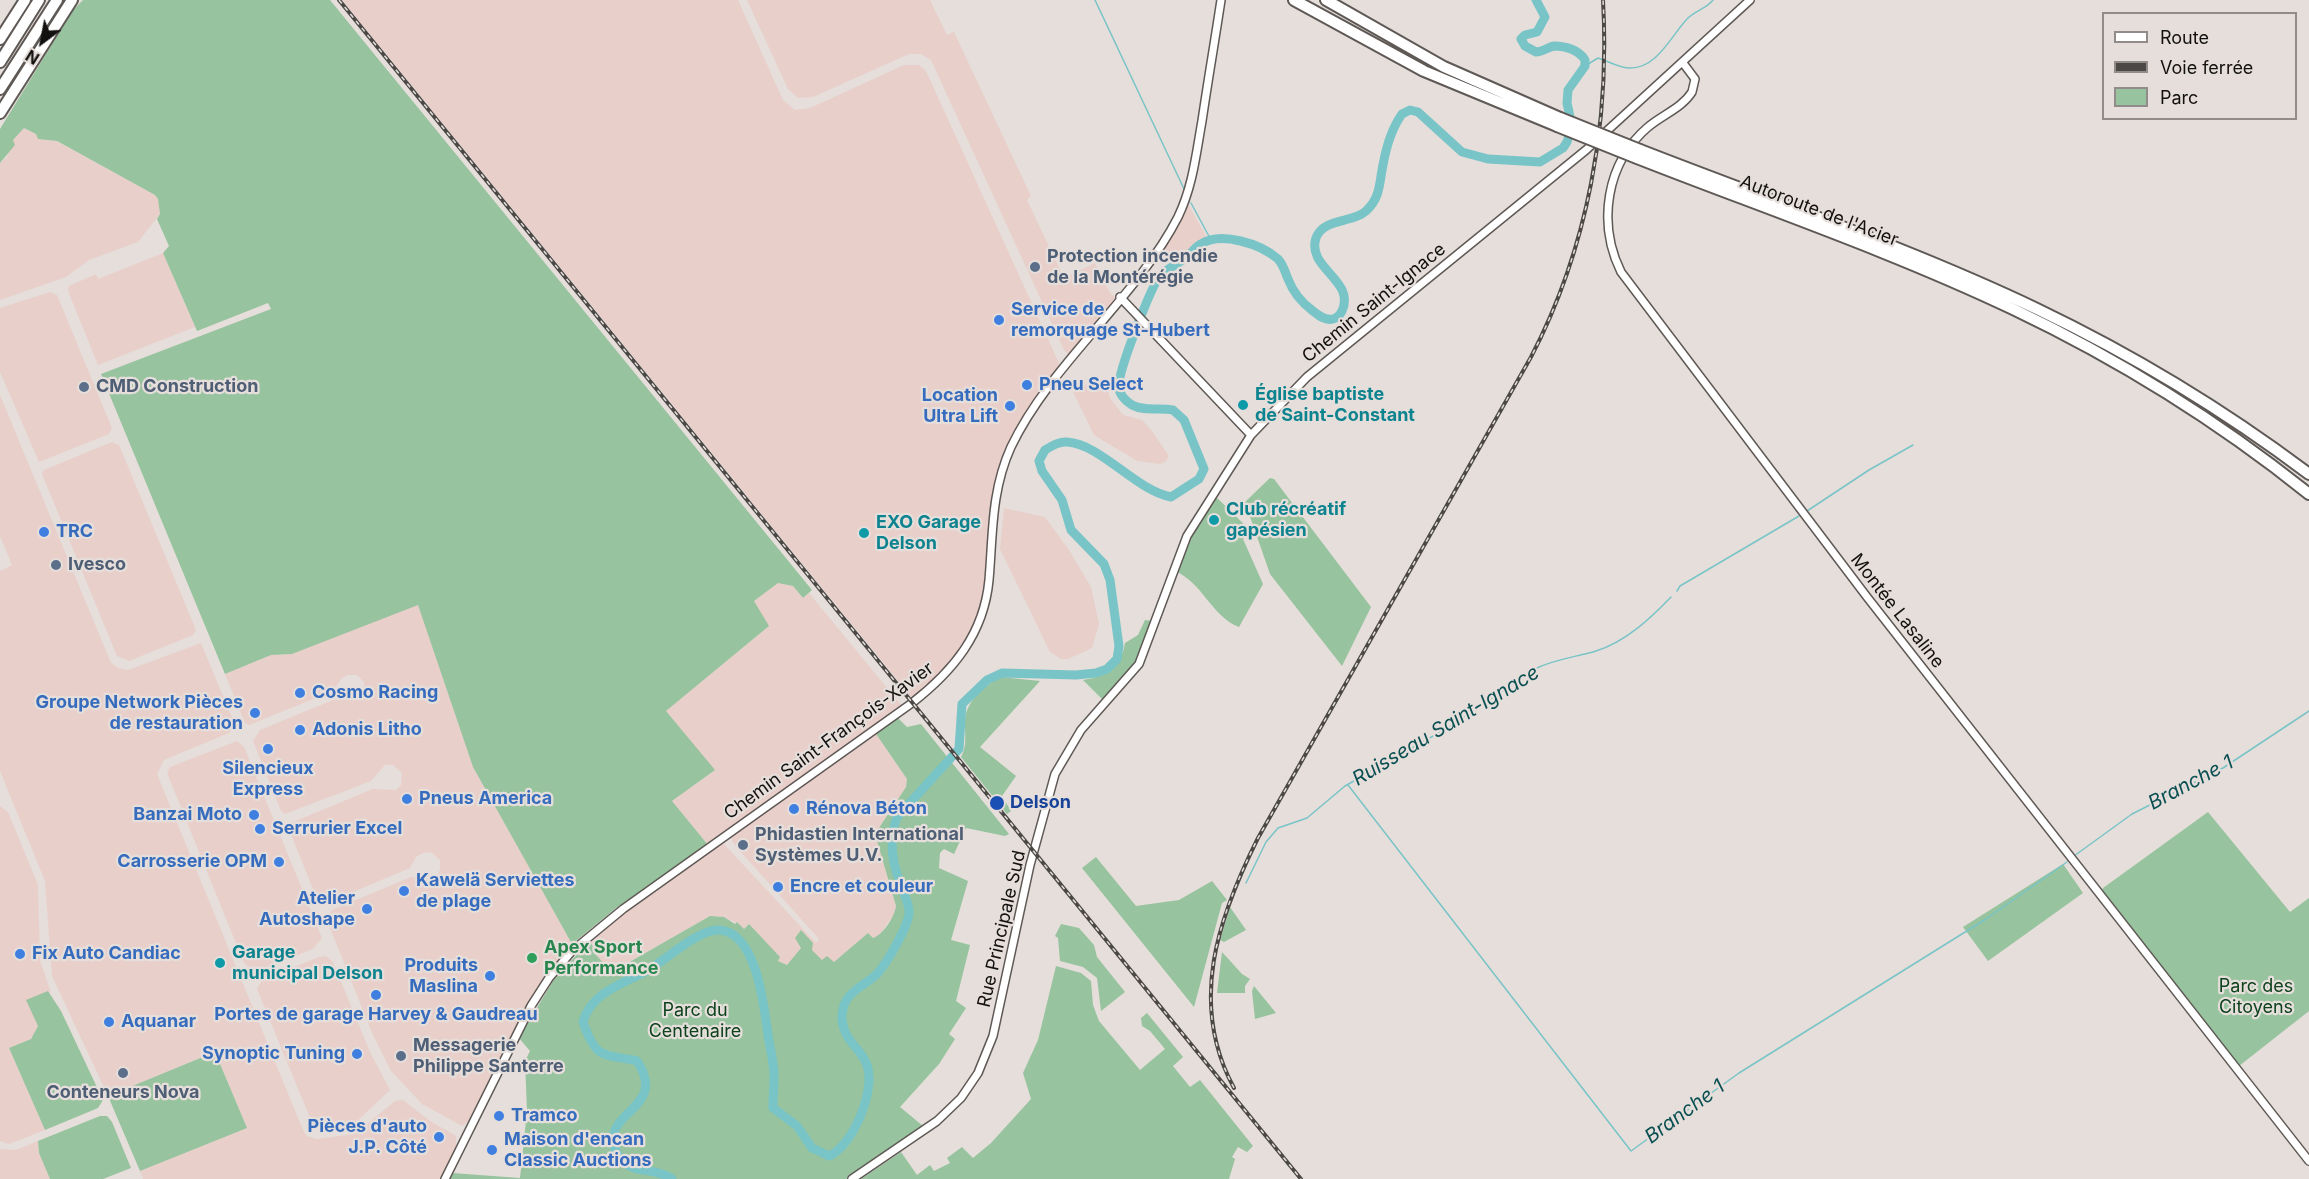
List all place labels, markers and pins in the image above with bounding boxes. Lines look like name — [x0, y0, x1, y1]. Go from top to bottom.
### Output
place label: Protection incendie de la Montérégie — [1047, 246, 1218, 288]
marker: Protection incendie de la Montérégie — [1028, 260, 1042, 274]
place label: Service de remorquage St-Hubert — [1011, 299, 1210, 342]
marker: Service de remorquage St-Hubert — [992, 313, 1006, 327]
place label: Pneu Select — [1039, 374, 1143, 396]
place label: CMD Construction — [96, 376, 258, 398]
marker: Pneu Select — [1020, 378, 1034, 392]
marker: CMD Construction — [77, 380, 91, 394]
place label: Église baptiste de Saint-Constant — [1255, 384, 1415, 426]
place label: Location Ultra Lift — [922, 385, 998, 428]
marker: Église baptiste de Saint-Constant — [1236, 398, 1250, 412]
marker: Location Ultra Lift — [1003, 399, 1017, 413]
place label: Club récréatif gapésien — [1226, 499, 1346, 542]
place label: EXO Garage Delson — [876, 512, 981, 554]
marker: Club récréatif gapésien — [1207, 513, 1221, 527]
place label: TRC — [56, 521, 93, 543]
marker: TRC — [37, 525, 51, 539]
marker: EXO Garage Delson — [857, 526, 871, 540]
place label: Ivesco — [68, 554, 126, 576]
marker: Ivesco — [49, 558, 63, 572]
place label: Cosmo Racing — [312, 682, 438, 704]
marker: Cosmo Racing — [293, 686, 307, 700]
place label: Groupe Network Pièces de restauration — [36, 692, 243, 734]
marker: Groupe Network Pièces de restauration — [248, 706, 262, 720]
place label: Adonis Litho — [312, 719, 422, 741]
marker: Adonis Litho — [293, 723, 307, 737]
marker: Silencieux Express — [261, 742, 275, 756]
place label: Silencieux Express — [222, 758, 314, 800]
place label: Pneus America — [419, 788, 552, 810]
marker: Pneus America — [400, 792, 414, 806]
place label: Delson — [1010, 792, 1071, 814]
marker: Delson — [988, 794, 1006, 812]
place label: Rénova Béton — [806, 798, 927, 820]
marker: Rénova Béton — [787, 802, 801, 816]
place label: Banzai Moto — [133, 804, 242, 826]
marker: Banzai Moto — [247, 808, 261, 822]
place label: Serrurier Excel — [272, 818, 402, 840]
marker: Serrurier Excel — [253, 822, 267, 836]
place label: Phidastien International Systèmes U.V. — [755, 824, 964, 866]
marker: Phidastien International Systèmes U.V. — [736, 838, 750, 852]
place label: Carrosserie OPM — [117, 851, 267, 873]
marker: Carrosserie OPM — [272, 855, 286, 869]
place label: Kawelä Serviettes de plage — [416, 870, 574, 912]
place label: Encre et couleur — [790, 876, 933, 898]
marker: Encre et couleur — [771, 880, 785, 894]
marker: Kawelä Serviettes de plage — [397, 884, 411, 898]
place label: Atelier Autoshape — [259, 888, 355, 930]
marker: Atelier Autoshape — [360, 902, 374, 916]
place label: Apex Sport Performance — [544, 937, 659, 980]
place label: Garage municipal Delson — [232, 942, 383, 984]
place label: Fix Auto Candiac — [32, 943, 181, 965]
marker: Fix Auto Candiac — [13, 947, 27, 961]
marker: Apex Sport Performance — [525, 951, 539, 965]
place label: Produits Maslina — [404, 955, 478, 998]
marker: Garage municipal Delson — [213, 956, 227, 970]
marker: Produits Maslina — [483, 969, 497, 983]
marker: Portes de garage Harvey & Gaudreau — [369, 988, 383, 1002]
place label: Portes de garage Harvey & Gaudreau — [214, 1004, 538, 1026]
place label: Aquanar — [121, 1011, 196, 1033]
marker: Aquanar — [102, 1015, 116, 1029]
place label: Messagerie Philippe Santerre — [413, 1035, 564, 1078]
place label: Synoptic Tuning — [202, 1043, 345, 1065]
marker: Synoptic Tuning — [350, 1047, 364, 1061]
marker: Messagerie Philippe Santerre — [394, 1049, 408, 1063]
marker: Conteneurs Nova — [116, 1066, 130, 1080]
place label: Conteneurs Nova — [46, 1082, 200, 1104]
place label: Tramco — [511, 1105, 578, 1127]
marker: Tramco — [492, 1109, 506, 1123]
place label: Pièces d'auto J.P. Côté — [308, 1116, 427, 1158]
place label: Maison d'encan Classic Auctions — [504, 1129, 652, 1172]
marker: Pièces d'auto J.P. Côté — [432, 1130, 446, 1144]
marker: Maison d'encan Classic Auctions — [485, 1143, 499, 1157]

